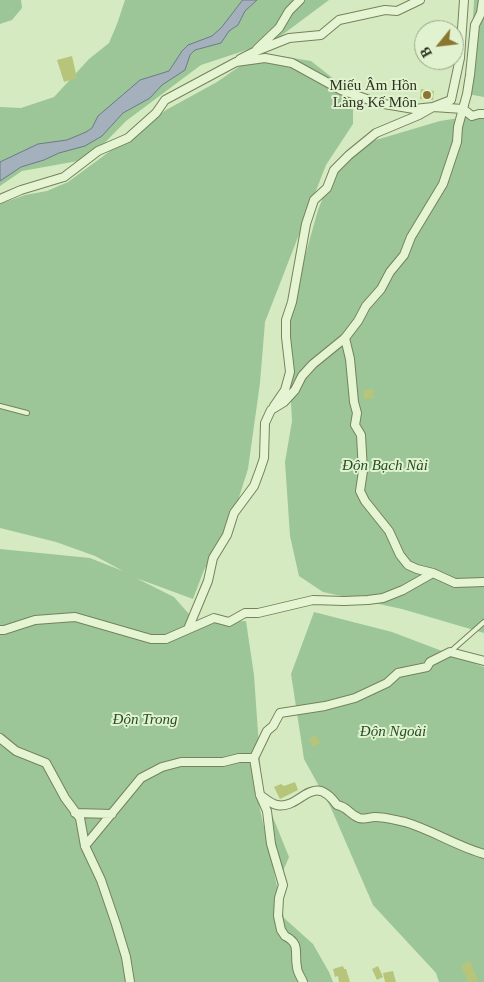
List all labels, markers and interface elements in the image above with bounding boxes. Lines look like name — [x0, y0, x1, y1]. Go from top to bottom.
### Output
north arrow — [414, 20, 464, 70]
text: B — [417, 44, 435, 60]
place label: Miếu Âm Hồn Làng Kế Môn — [330, 77, 417, 112]
marker: Miếu Âm Hồn Làng Kế Môn — [421, 89, 433, 101]
park label: Độn Bạch Nài — [342, 457, 428, 475]
park label: Độn Trong — [113, 711, 177, 729]
park label: Độn Ngoài — [360, 723, 426, 741]

